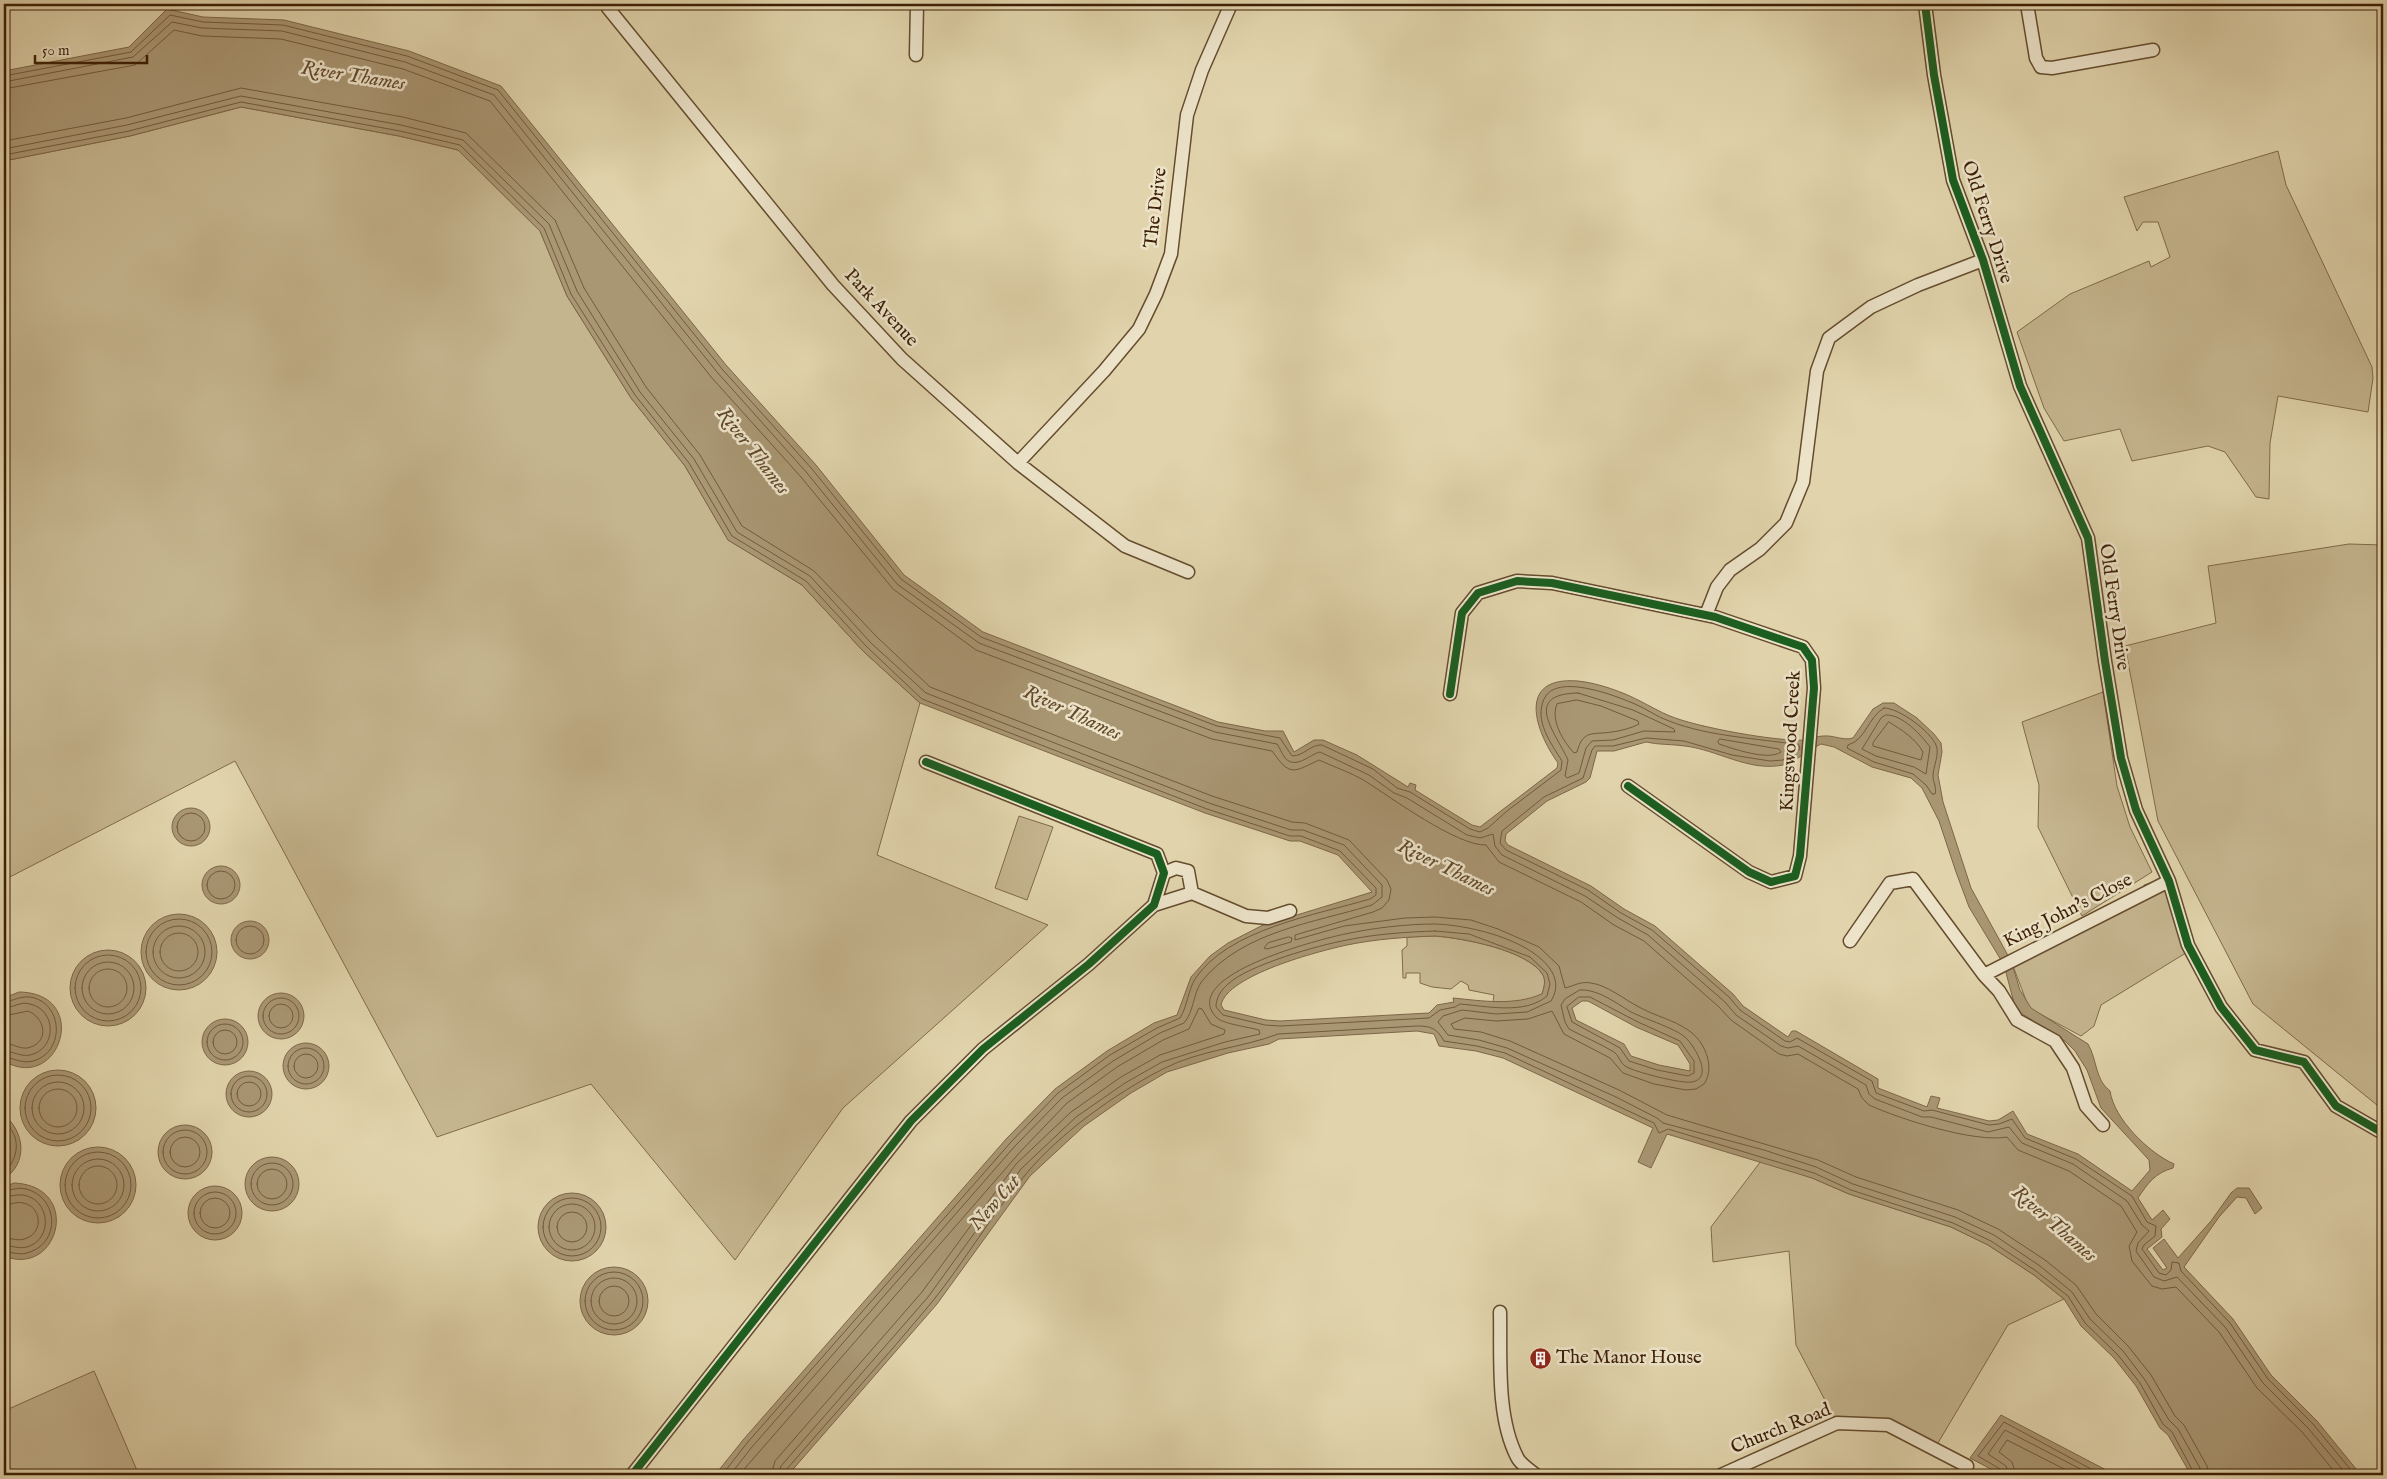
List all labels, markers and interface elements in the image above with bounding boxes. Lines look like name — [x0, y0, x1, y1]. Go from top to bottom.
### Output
scale bar — [35, 32, 148, 64]
text: 50 m — [42, 41, 70, 60]
water label: River Thames — [299, 55, 407, 97]
street label: Old Ferry Drive — [1956, 158, 2018, 287]
street label: The Drive — [1139, 166, 1173, 250]
street label: Park Avenue — [839, 264, 924, 352]
water label: River Thames — [711, 402, 795, 500]
street label: Old Ferry Drive — [2093, 542, 2135, 672]
street label: Kingswood Creek — [1775, 669, 1807, 812]
water label: River Thames — [1019, 680, 1125, 747]
water label: River Thames — [1394, 834, 1499, 902]
street label: King John's Close — [2000, 868, 2137, 954]
water label: New Cut — [964, 1169, 1027, 1236]
water label: River Thames — [2006, 1180, 2102, 1268]
building icon: The Manor House — [1528, 1346, 1552, 1370]
place label: The Manor House — [1556, 1346, 1702, 1370]
street label: Church Road — [1727, 1398, 1835, 1460]

